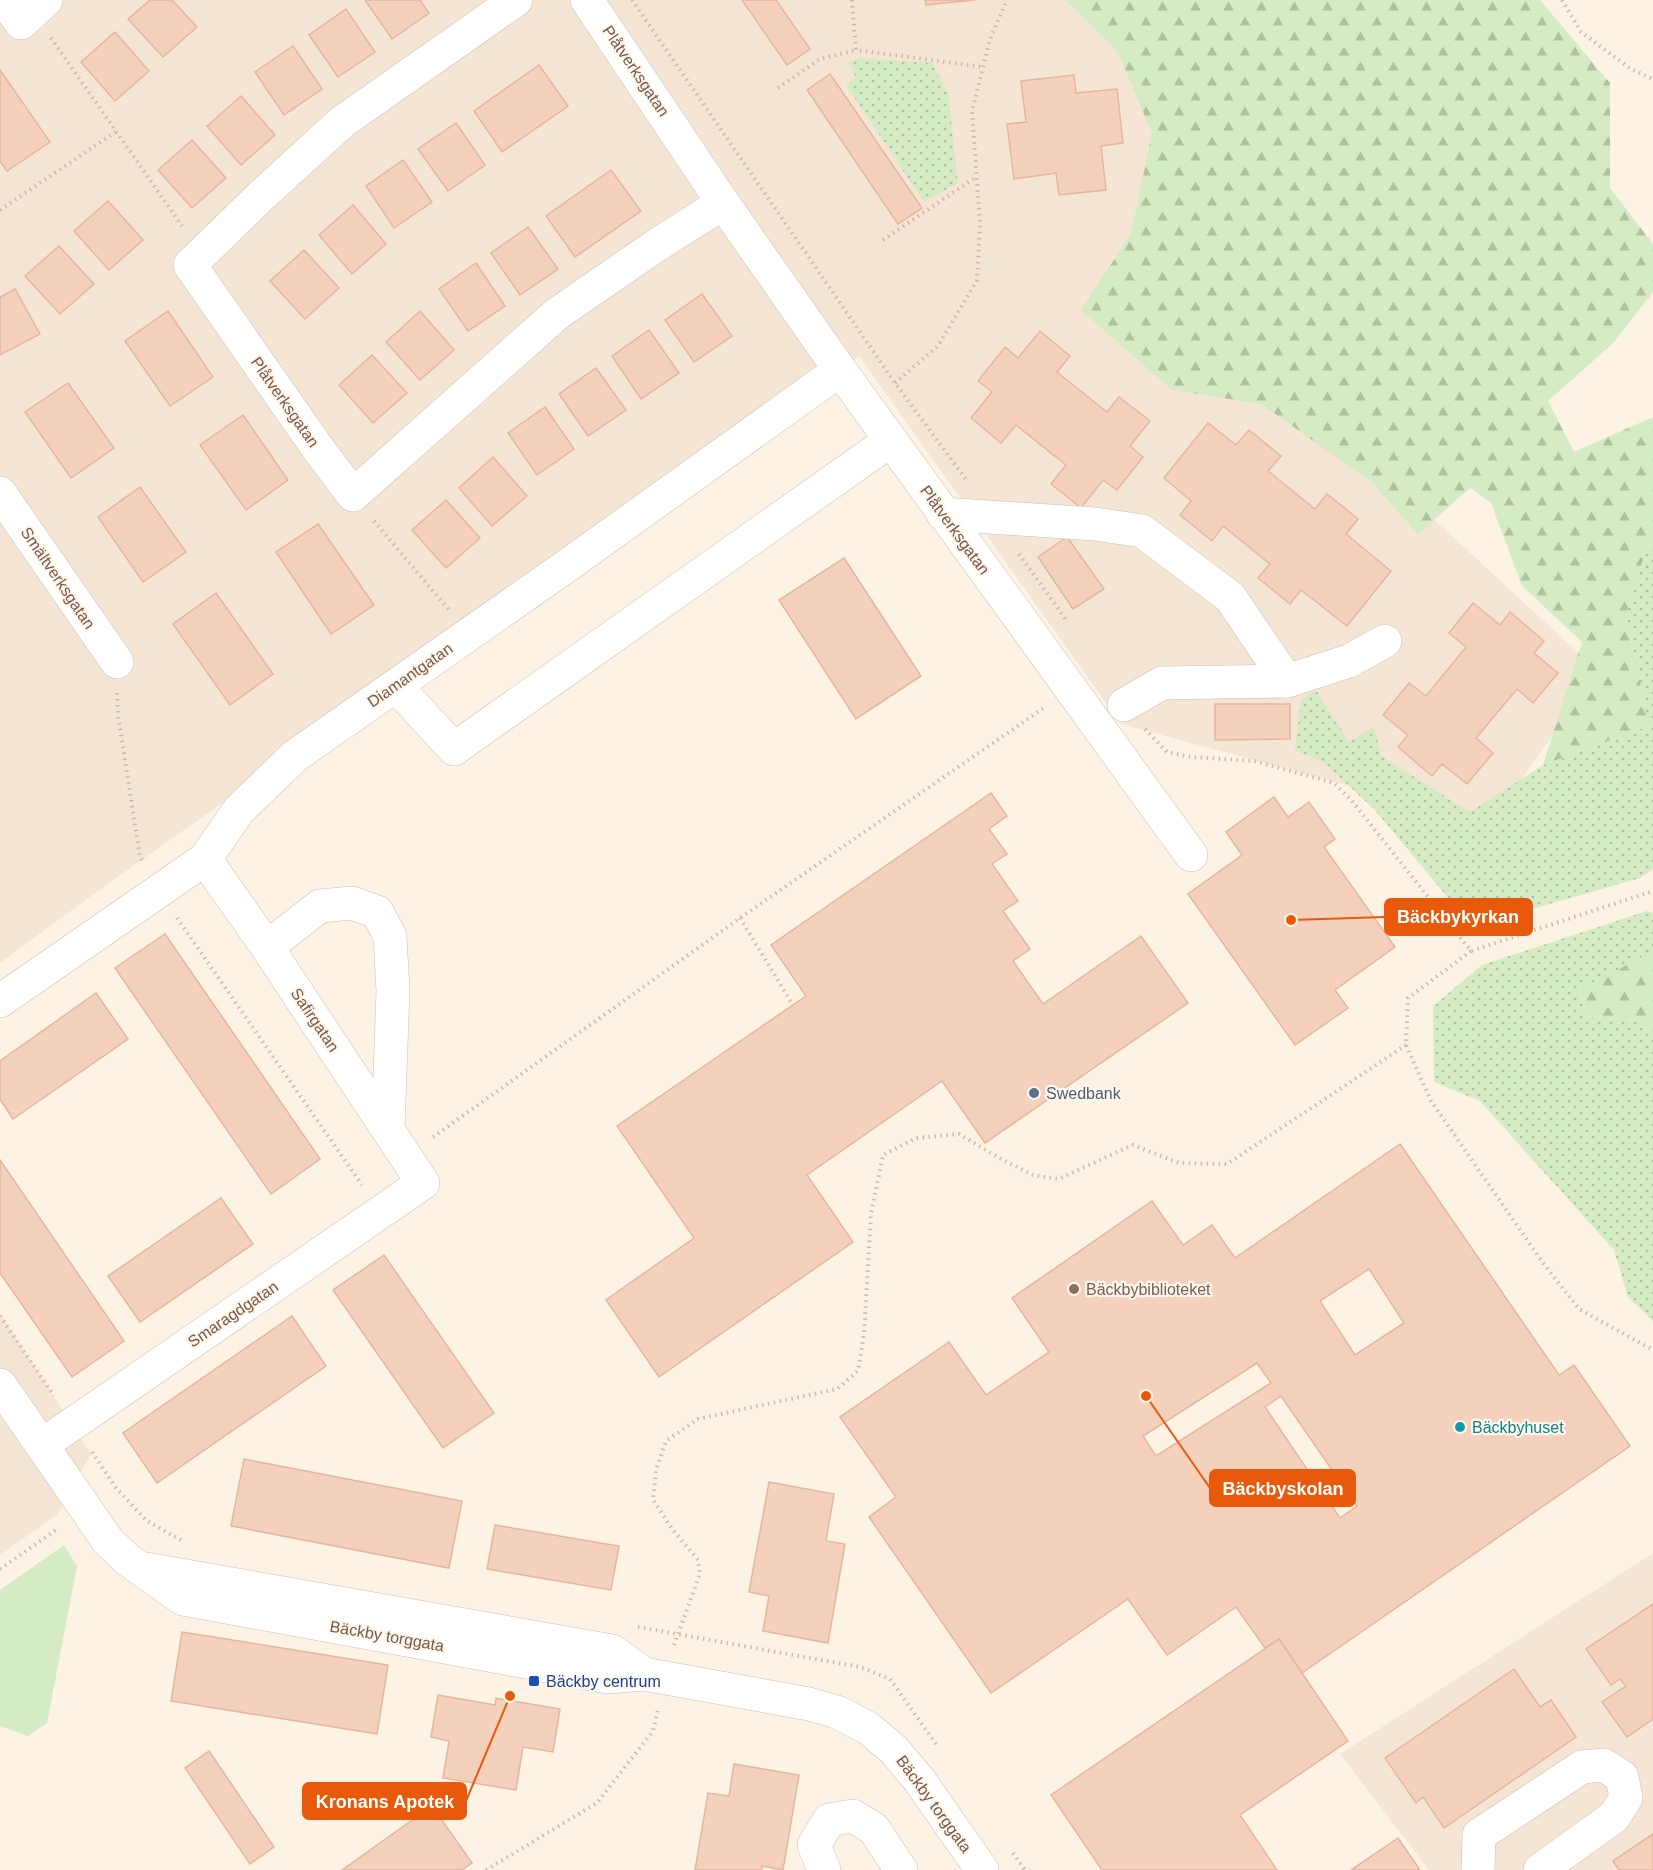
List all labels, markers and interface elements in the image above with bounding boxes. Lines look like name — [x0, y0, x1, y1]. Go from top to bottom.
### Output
street label: Plåtverksgatan — [599, 22, 673, 120]
street label: Plåtverksgatan — [248, 354, 322, 450]
street label: Plåtverksgatan — [917, 482, 993, 578]
street label: Smältverksgatan — [18, 524, 98, 632]
street label: Diamantgatan — [364, 639, 456, 711]
callout: Bäckbykyrkan — [1385, 899, 1532, 935]
text: Bäckbykyrkan — [1397, 907, 1519, 927]
street label: Safirgatan — [288, 985, 342, 1055]
place label: Swedbank — [1046, 1085, 1122, 1102]
marker: Swedbank — [1027, 1086, 1041, 1100]
street label: Smaragdgatan — [185, 1278, 281, 1350]
place label: Bäckbybiblioteket — [1086, 1281, 1211, 1298]
marker: Bäckbybiblioteket — [1067, 1282, 1081, 1296]
place label: Bäckbyhuset — [1472, 1419, 1564, 1436]
marker: Bäckbyhuset — [1453, 1420, 1467, 1434]
callout: Bäckbyskolan — [1210, 1470, 1355, 1506]
text: Bäckbyskolan — [1222, 1479, 1344, 1499]
street label: Bäckby torggata — [329, 1618, 446, 1654]
place label: Bäckby centrum — [546, 1673, 661, 1690]
marker: Bäckby centrum — [527, 1674, 541, 1688]
street label: Bäckby torggata — [893, 1752, 975, 1856]
callout: Kronans Apotek — [303, 1783, 466, 1819]
text: Kronans Apotek — [316, 1792, 455, 1812]

